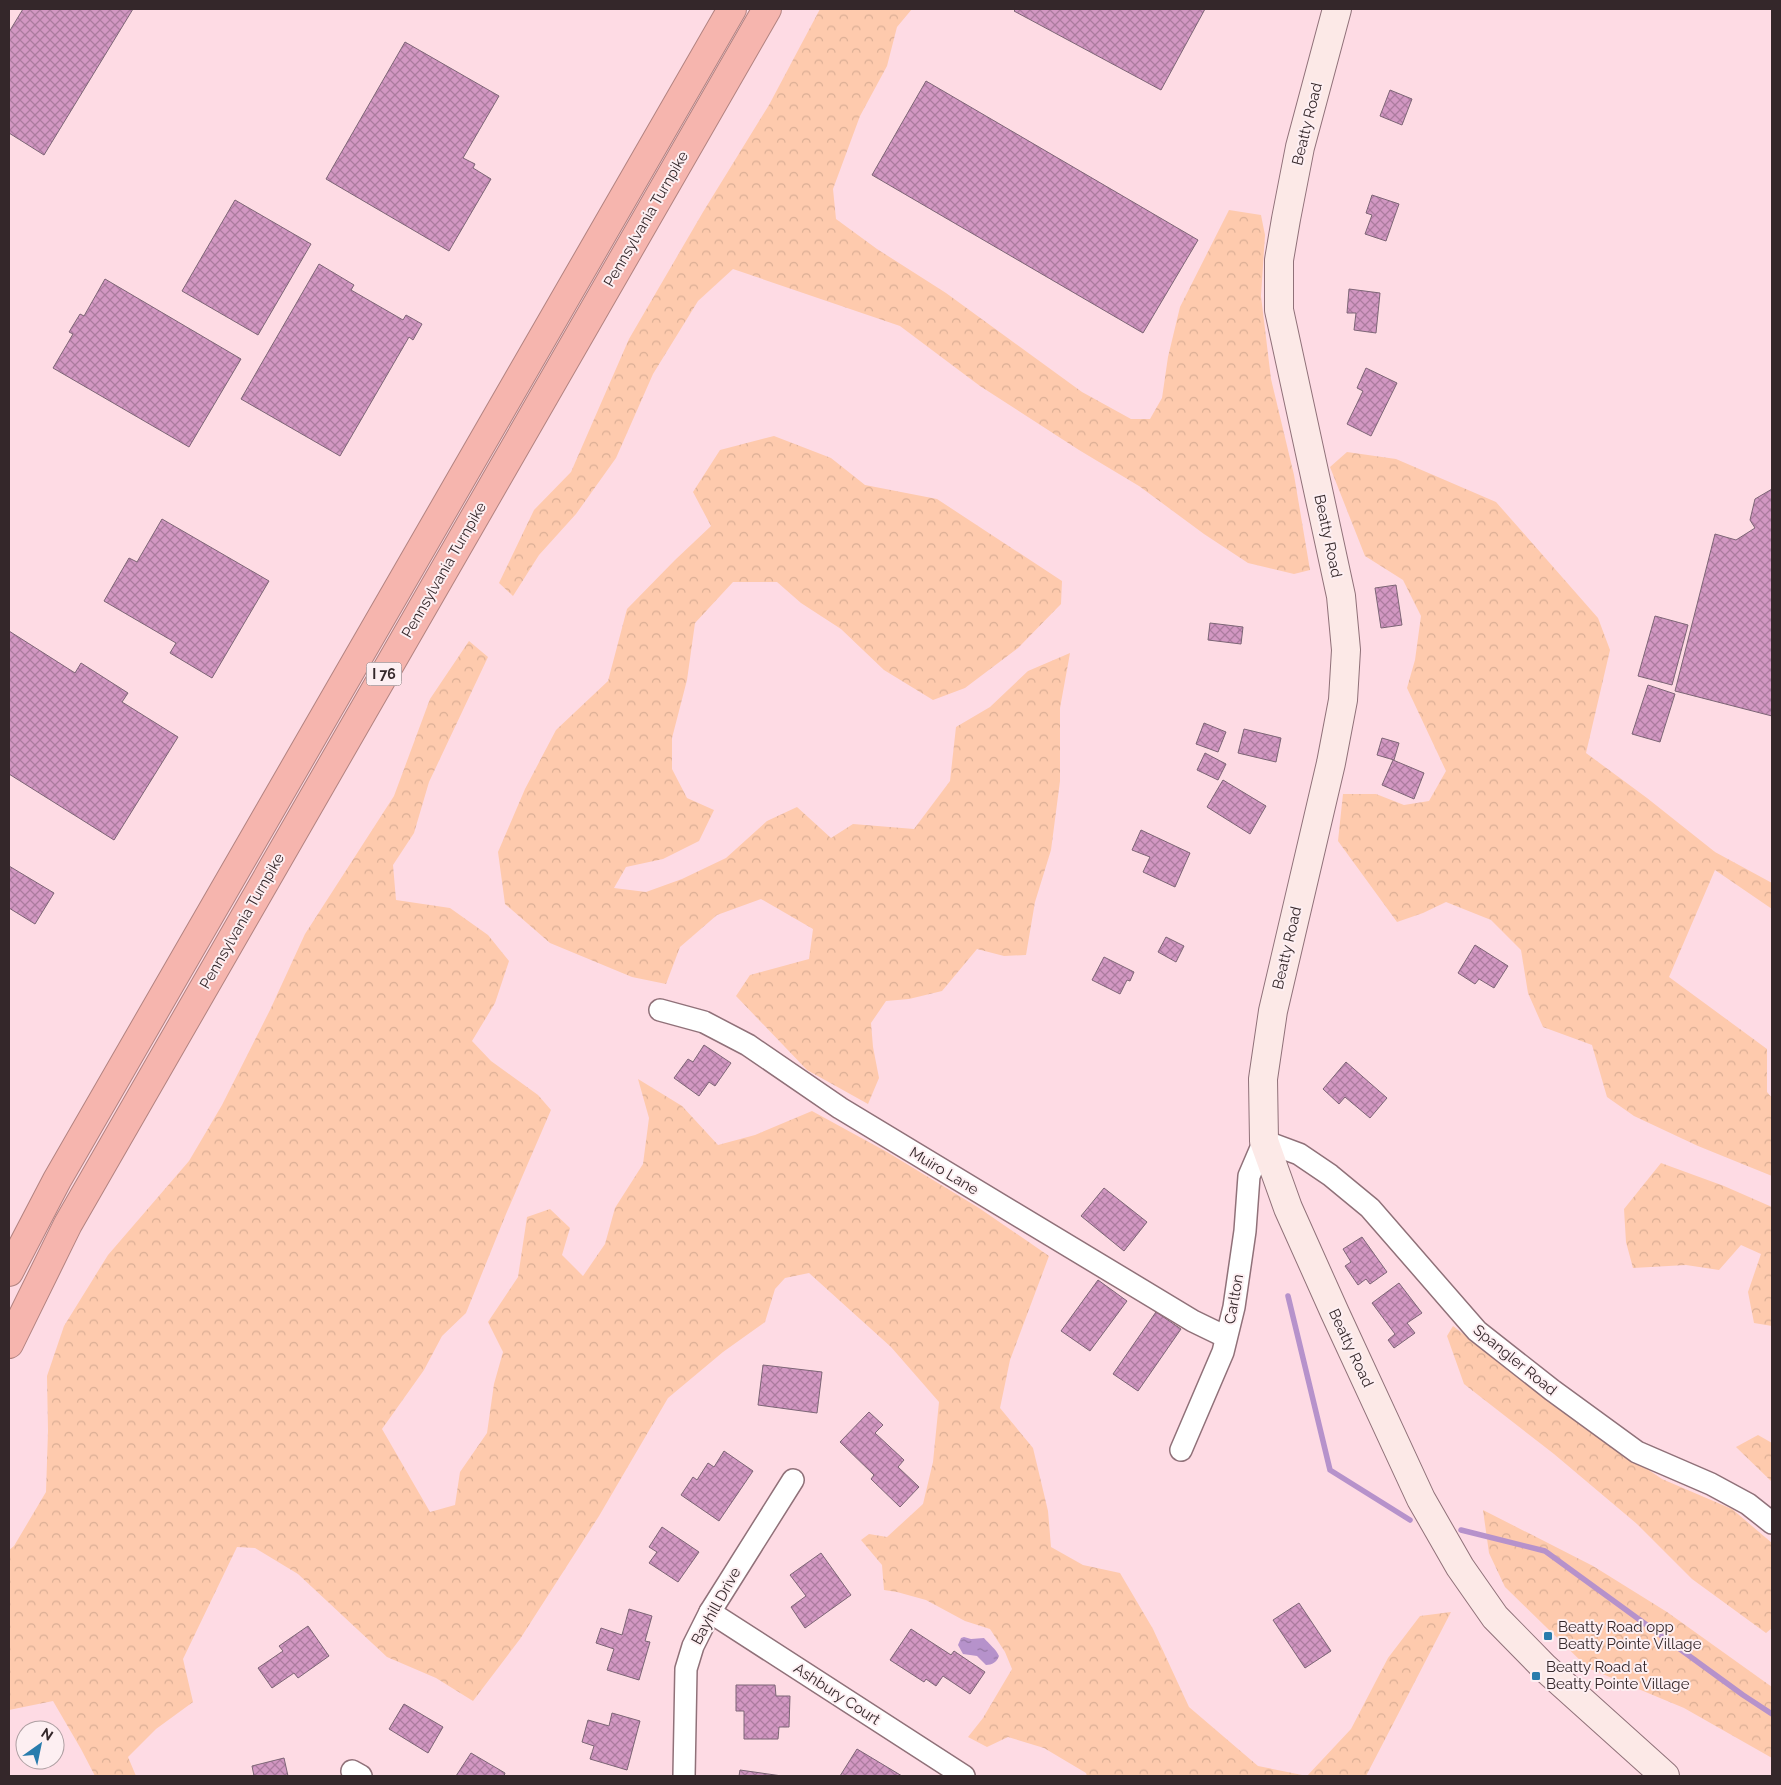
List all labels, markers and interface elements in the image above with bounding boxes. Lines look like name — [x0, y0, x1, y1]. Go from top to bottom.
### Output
street label: Beatty Road — [1288, 81, 1326, 167]
street label: Pennsylvania Turnpike — [600, 148, 692, 290]
street label: Beatty Road — [1310, 493, 1346, 579]
street label: Pennsylvania Turnpike — [398, 499, 490, 641]
road number: I 76 — [366, 662, 402, 686]
street label: Pennsylvania Turnpike — [196, 850, 288, 992]
street label: Beatty Road — [1269, 905, 1305, 991]
street label: Muiro Lane — [906, 1143, 982, 1199]
street label: Carlton — [1221, 1273, 1247, 1325]
street label: Beatty Road — [1325, 1306, 1377, 1390]
street label: Spangler Road — [1470, 1321, 1560, 1399]
street label: Bayhill Drive — [687, 1564, 745, 1648]
place label: Beatty Road opp Beatty Pointe Village — [1558, 1618, 1702, 1653]
marker: Beatty Road opp Beatty Pointe Village — [1542, 1630, 1554, 1642]
place label: Beatty Road at Beatty Pointe Village — [1546, 1658, 1690, 1693]
street label: Ashbury Court — [790, 1659, 884, 1729]
marker: Beatty Road at Beatty Pointe Village — [1530, 1670, 1542, 1682]
north arrow — [15, 1720, 65, 1770]
text: N — [38, 1724, 56, 1744]

